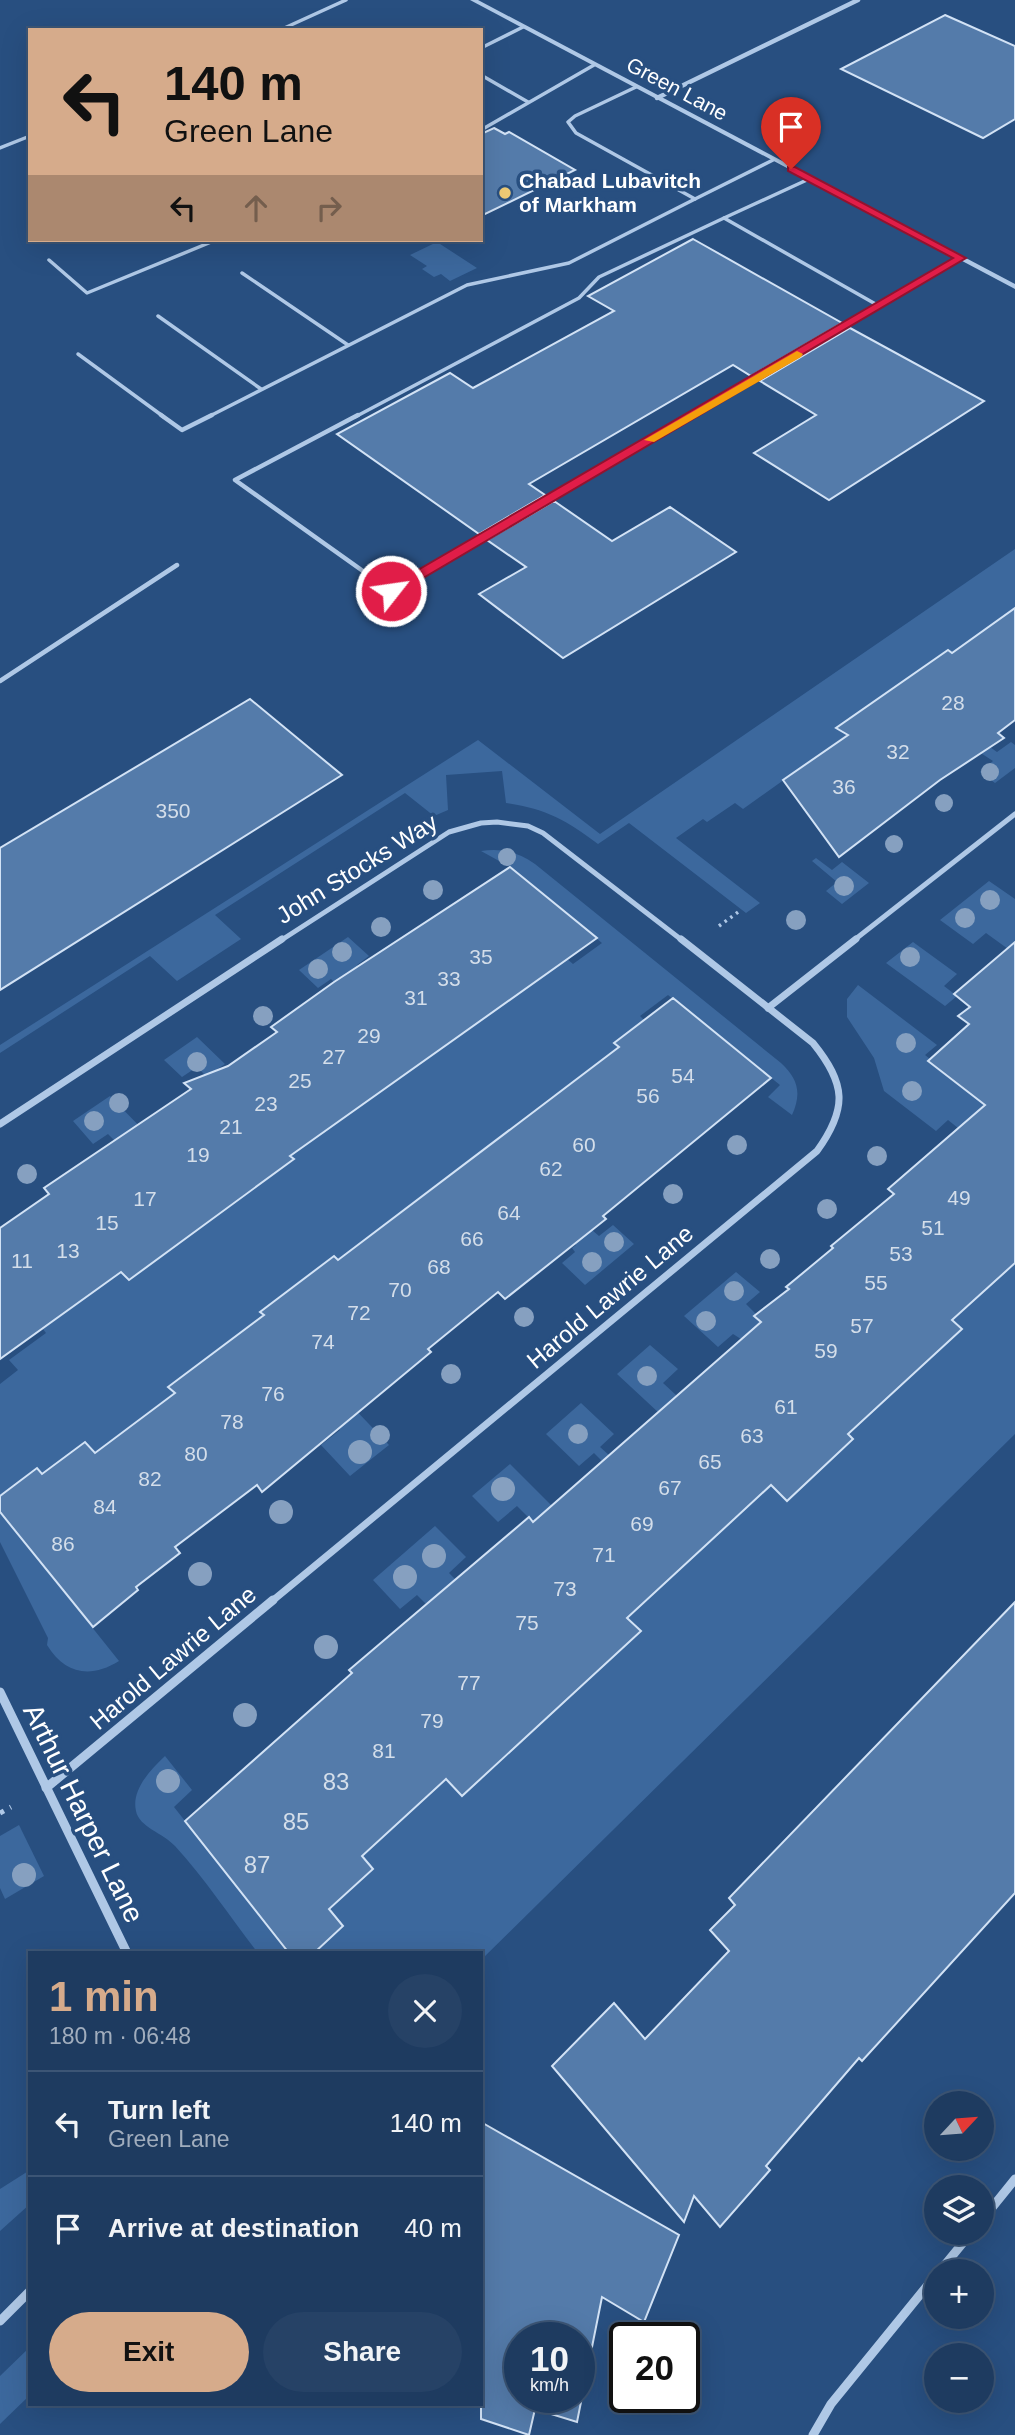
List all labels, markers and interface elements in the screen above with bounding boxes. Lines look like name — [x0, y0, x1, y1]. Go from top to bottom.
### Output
street label: Green Lane — [623, 52, 732, 125]
icon: left — [49, 56, 140, 147]
text: 140 m — [164, 56, 303, 110]
pin — [761, 97, 821, 169]
icon: arrive — [772, 108, 810, 146]
text: Green Lane — [164, 113, 333, 149]
place label: Chabad Lubavitch of Markham — [519, 169, 701, 216]
marker: Chabad Lubavitch of Markham — [497, 185, 513, 201]
icon: left — [164, 189, 202, 227]
icon: ahead — [237, 189, 275, 227]
icon: right — [310, 189, 348, 227]
position arrow — [354, 554, 428, 628]
house number: 28 — [941, 691, 965, 714]
house number: 32 — [886, 740, 910, 763]
house number: 36 — [832, 775, 856, 798]
house number: 350 — [155, 799, 191, 822]
street label: John Stocks Way — [271, 808, 442, 929]
house number: 35 — [469, 945, 493, 968]
house number: 33 — [437, 967, 461, 990]
house number: 31 — [404, 986, 428, 1009]
house number: 29 — [357, 1024, 381, 1047]
house number: 27 — [322, 1045, 346, 1068]
house number: 54 — [671, 1064, 695, 1087]
house number: 25 — [288, 1069, 312, 1092]
house number: 56 — [636, 1084, 660, 1107]
house number: 23 — [254, 1092, 278, 1115]
house number: 21 — [219, 1115, 243, 1138]
house number: 60 — [572, 1133, 596, 1156]
house number: 19 — [186, 1143, 210, 1166]
house number: 62 — [539, 1157, 563, 1180]
house number: 49 — [947, 1186, 971, 1209]
house number: 17 — [133, 1187, 157, 1210]
house number: 64 — [497, 1201, 521, 1224]
house number: 15 — [95, 1211, 119, 1234]
house number: 51 — [921, 1216, 945, 1239]
street label: Harold Lawrie Lane — [521, 1219, 698, 1374]
house number: 66 — [460, 1227, 484, 1250]
house number: 13 — [56, 1239, 80, 1262]
house number: 53 — [889, 1242, 913, 1265]
house number: 11 — [11, 1249, 33, 1272]
house number: 68 — [427, 1255, 451, 1278]
house number: 55 — [864, 1271, 888, 1294]
house number: 70 — [388, 1278, 412, 1301]
house number: 72 — [347, 1301, 371, 1324]
house number: 57 — [850, 1314, 874, 1337]
house number: 74 — [311, 1330, 335, 1353]
house number: 59 — [814, 1339, 838, 1362]
house number: 76 — [261, 1382, 285, 1405]
house number: 61 — [774, 1395, 798, 1418]
house number: 78 — [220, 1410, 244, 1433]
house number: 63 — [740, 1424, 764, 1447]
house number: 80 — [184, 1442, 208, 1465]
house number: 65 — [698, 1450, 722, 1473]
house number: 82 — [138, 1467, 162, 1490]
house number: 67 — [658, 1476, 682, 1499]
house number: 84 — [93, 1495, 117, 1518]
house number: 69 — [630, 1512, 654, 1535]
house number: 86 — [51, 1532, 75, 1555]
house number: 71 — [592, 1543, 616, 1566]
house number: 73 — [553, 1577, 577, 1600]
street label: Harold Lawrie Lane — [84, 1580, 261, 1735]
house number: 75 — [515, 1611, 539, 1634]
house number: 77 — [457, 1671, 481, 1694]
street label: Arthur Harper Lane — [17, 1699, 150, 1928]
house number: 79 — [420, 1709, 444, 1732]
house number: 81 — [372, 1739, 396, 1762]
house number: 83 — [323, 1768, 349, 1795]
house number: 85 — [283, 1808, 309, 1835]
house number: 87 — [244, 1851, 270, 1878]
text: 1 min — [49, 1973, 159, 2020]
button: close — [388, 1974, 462, 2048]
text: 180 m · 06:48 — [49, 2023, 191, 2049]
north arrow — [924, 2091, 994, 2161]
map controls — [924, 2091, 994, 2413]
text: Turn left — [108, 2095, 210, 2125]
icon: left — [49, 2105, 87, 2143]
text: 140 m — [390, 2108, 462, 2138]
text: Green Lane — [108, 2126, 229, 2152]
button: layers — [924, 2175, 994, 2245]
icon: arrive — [49, 2210, 87, 2248]
text: Arrive at destination — [108, 2213, 359, 2243]
text: 40 m — [404, 2213, 462, 2243]
button: + — [924, 2259, 994, 2329]
button: Exit — [49, 2312, 249, 2392]
button: Share — [263, 2312, 462, 2392]
speed limit sign: 20 — [609, 2322, 700, 2413]
text: 10 — [530, 2339, 569, 2378]
button: − — [924, 2343, 994, 2413]
text: km/h — [530, 2375, 569, 2395]

